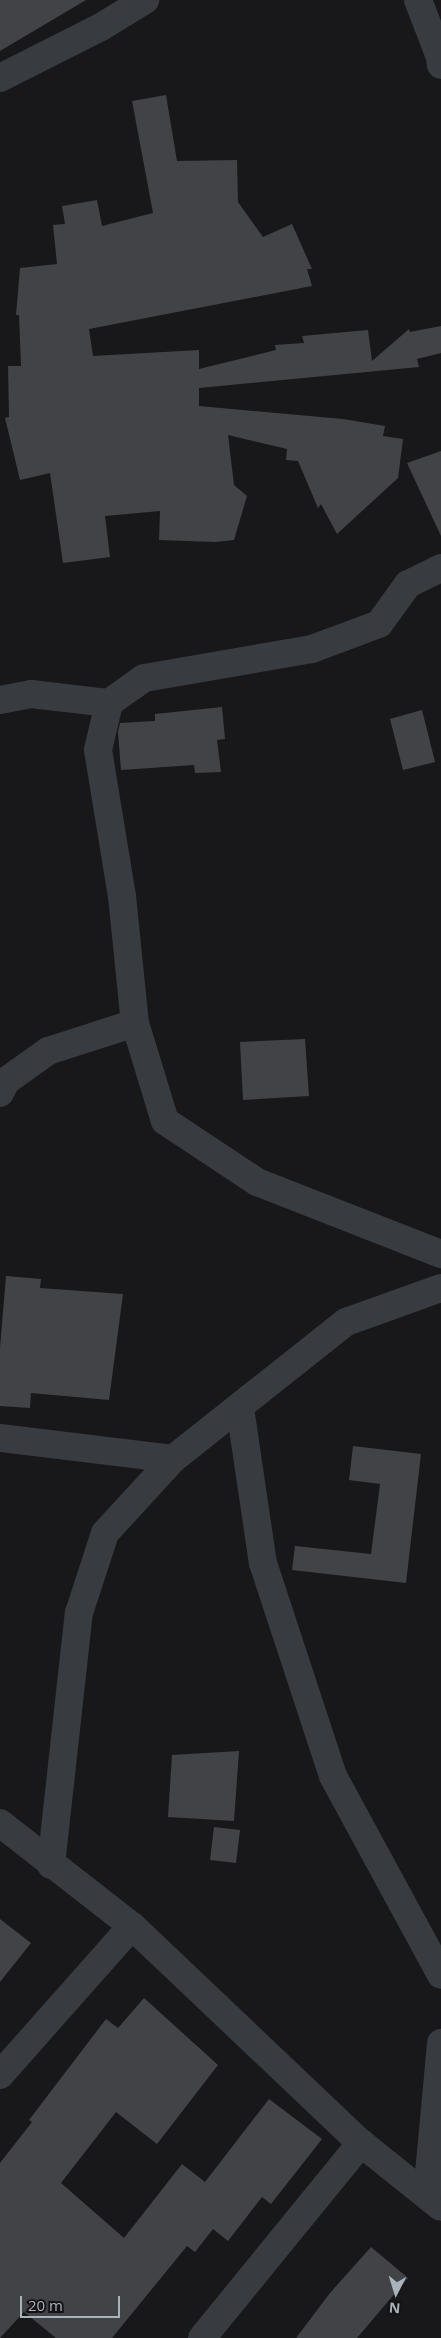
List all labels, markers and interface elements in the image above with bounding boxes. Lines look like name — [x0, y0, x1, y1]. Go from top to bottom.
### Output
north arrow — [371, 2268, 421, 2318]
scale bar — [22, 2286, 122, 2318]
text: 20 m — [28, 2295, 63, 2315]
text: N — [388, 2298, 401, 2318]

